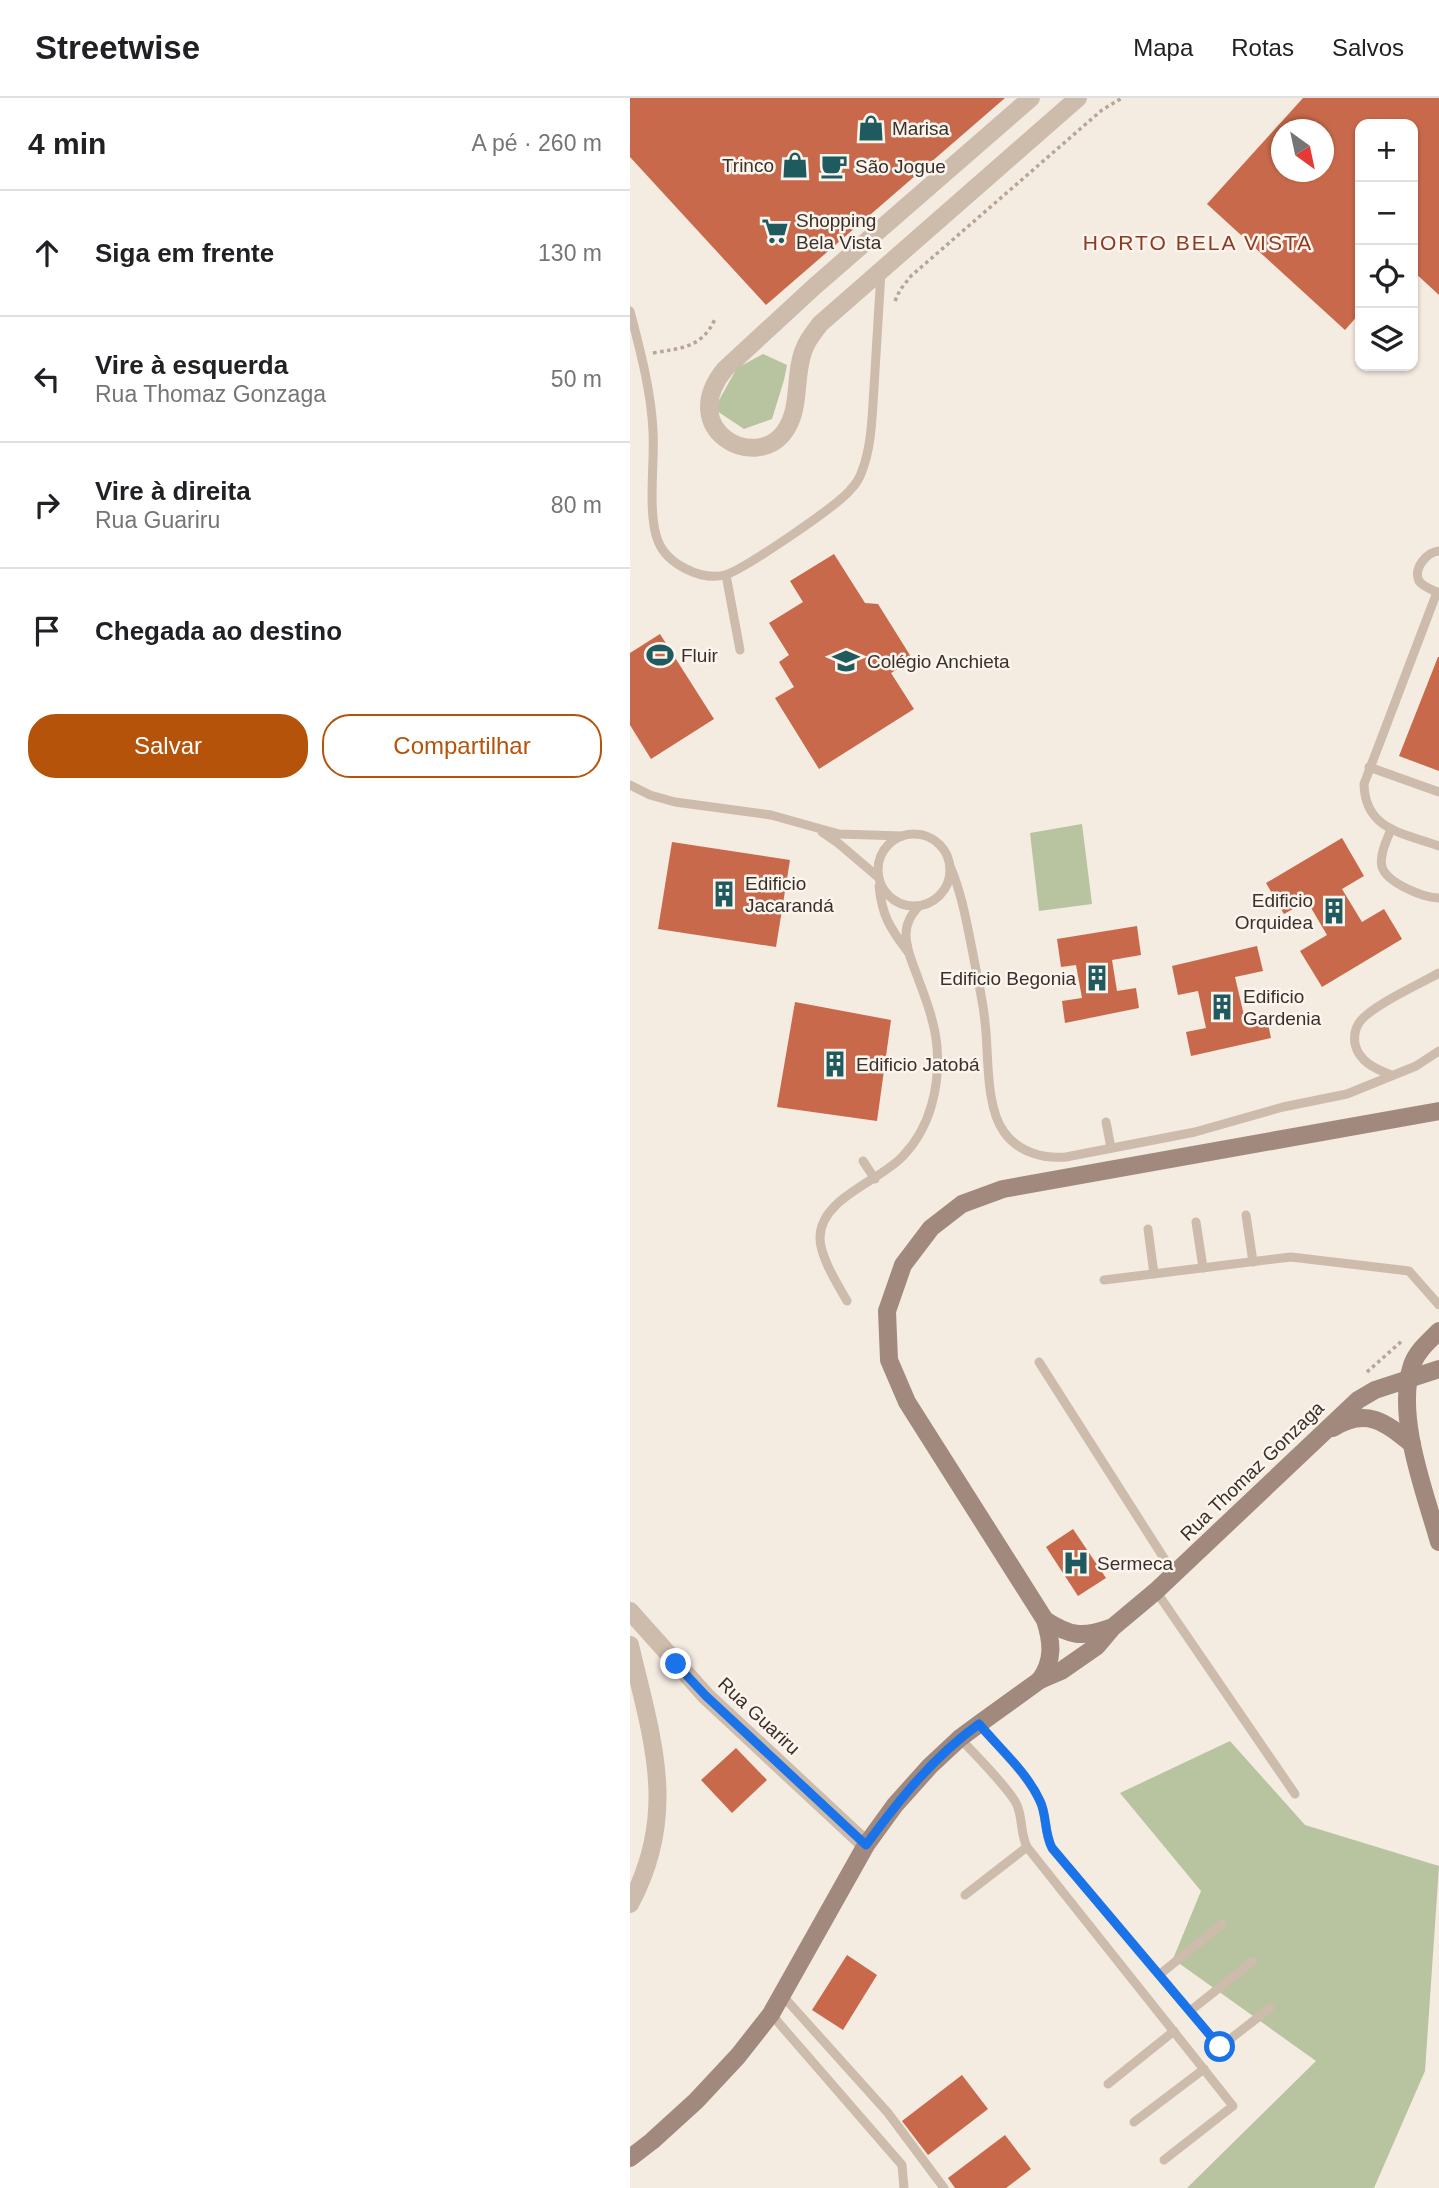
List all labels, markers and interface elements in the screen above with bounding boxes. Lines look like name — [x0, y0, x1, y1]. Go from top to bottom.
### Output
text: Streetwise — [35, 29, 200, 66]
text: Mapa — [1133, 34, 1193, 61]
text: Rotas — [1231, 34, 1294, 61]
text: Salvos — [1332, 34, 1404, 61]
shop icon: Marisa — [856, 113, 886, 143]
place label: Marisa — [892, 118, 949, 139]
north arrow — [1271, 119, 1334, 182]
map controls — [1355, 119, 1418, 371]
button: + — [1355, 119, 1418, 182]
text: 4 min — [28, 127, 106, 160]
text: A pé · 260 m — [472, 130, 602, 156]
shop icon: Trinco — [780, 150, 810, 180]
cafe icon: São Jogue — [819, 151, 849, 181]
place label: Trinco — [722, 155, 774, 176]
place label: São Jogue — [855, 156, 946, 177]
button: − — [1355, 182, 1418, 245]
place label: Shopping Bela Vista — [796, 210, 882, 253]
supermarket icon: Shopping Bela Vista — [760, 216, 790, 246]
district label: HORTO BELA VISTA — [1083, 231, 1313, 254]
icon: ahead — [28, 234, 66, 272]
text: Siga em frente — [95, 238, 274, 268]
text: 130 m — [538, 240, 602, 266]
button: locate — [1355, 245, 1418, 308]
button: layers — [1355, 308, 1418, 371]
text: Vire à esquerda — [95, 350, 288, 380]
icon: left — [28, 360, 66, 398]
text: 50 m — [551, 366, 602, 392]
text: Rua Thomaz Gonzaga — [95, 381, 326, 407]
text: Vire à direita — [95, 476, 251, 506]
icon: right — [28, 486, 66, 524]
text: 80 m — [551, 492, 602, 518]
text: Rua Guariru — [95, 507, 220, 533]
icon: arrive — [28, 612, 66, 650]
text: Chegada ao destino — [95, 616, 342, 646]
sports icon: Fluir — [645, 640, 675, 670]
place label: Fluir — [681, 645, 719, 666]
school or university icon: Colégio Anchieta — [831, 646, 861, 676]
place label: Colégio Anchieta — [867, 651, 1010, 672]
button: Salvar — [28, 714, 308, 778]
button: Compartilhar — [322, 714, 602, 778]
place label: Edificio Jacarandá — [745, 873, 834, 916]
building icon: Edificio Jacarandá — [709, 879, 739, 909]
place label: Edificio Orquidea — [1235, 890, 1313, 933]
building icon: Edificio Orquidea — [1319, 896, 1349, 926]
building icon: Edificio Begonia — [1082, 963, 1112, 993]
place label: Edificio Begonia — [940, 968, 1076, 989]
place label: Edificio Gardenia — [1243, 986, 1322, 1029]
building icon: Edificio Gardenia — [1207, 992, 1237, 1022]
building icon: Edificio Jatobá — [820, 1049, 850, 1079]
place label: Edificio Jatobá — [856, 1054, 980, 1075]
street label: Rua Thomaz Gonzaga — [1176, 1397, 1328, 1545]
hospital icon: Sermeca — [1061, 1548, 1091, 1578]
place label: Sermeca — [1097, 1553, 1173, 1574]
route end — [660, 1648, 691, 1679]
street label: Rua Guariru — [714, 1673, 804, 1759]
route start — [1204, 2031, 1235, 2062]

